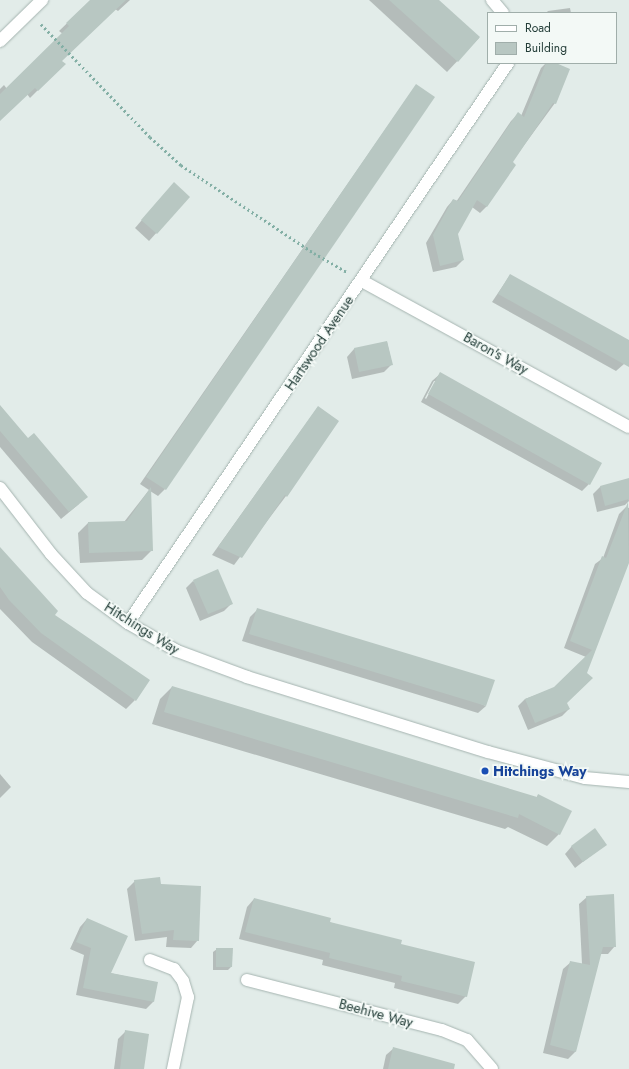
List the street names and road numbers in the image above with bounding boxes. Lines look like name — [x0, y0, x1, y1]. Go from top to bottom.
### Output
street label: Hartswood Avenue — [281, 292, 357, 394]
street label: Baron's Way — [461, 328, 531, 378]
street label: Hitchings Way — [101, 598, 183, 658]
street label: Beehive Way — [337, 995, 415, 1031]

